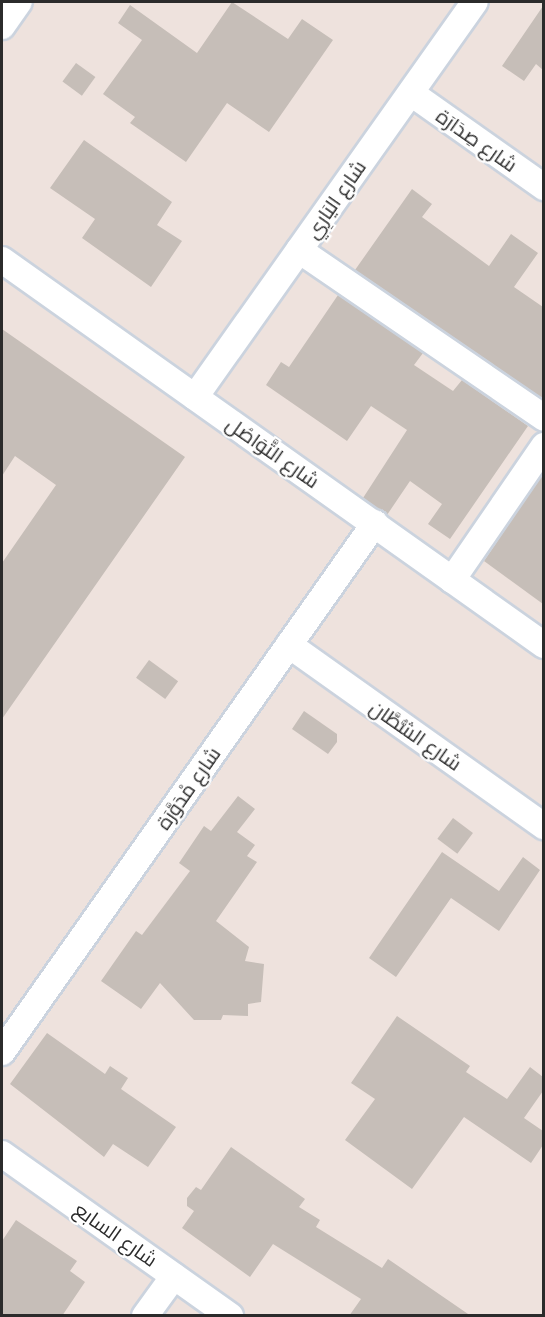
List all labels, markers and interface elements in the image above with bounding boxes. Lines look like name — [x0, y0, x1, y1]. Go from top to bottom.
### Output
street label: شارع صِدَارَة — [432, 103, 522, 177]
street label: شارع اليَارِي — [299, 155, 371, 243]
street label: شارع التَّوَاصُل — [222, 411, 324, 493]
street label: شارع الشُّطَّان — [366, 695, 466, 775]
street label: شارع مْدَوَّرَة — [151, 742, 225, 834]
street label: شارع السابع — [70, 1197, 162, 1271]

